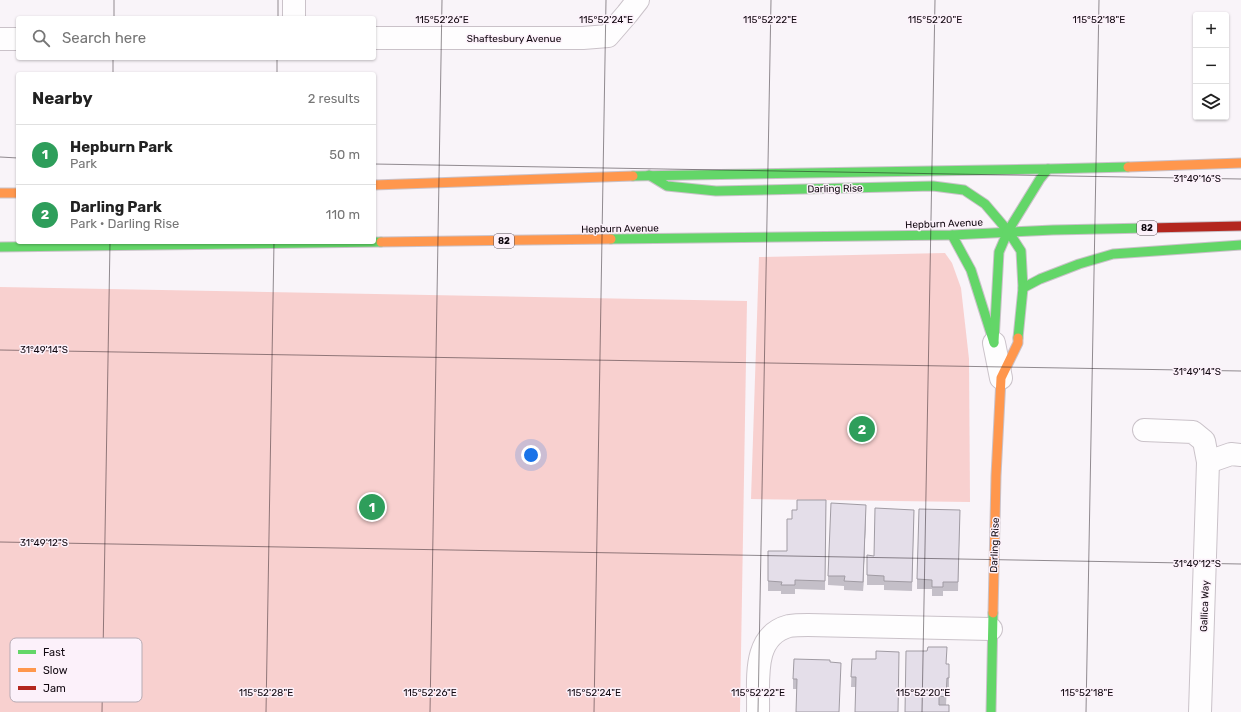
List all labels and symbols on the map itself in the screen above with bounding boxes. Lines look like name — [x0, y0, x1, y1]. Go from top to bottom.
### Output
text: 115°52'26"E — [415, 14, 469, 26]
text: 115°52'24"E — [579, 14, 633, 26]
text: 115°52'22"E — [743, 14, 797, 26]
text: 115°52'20"E — [908, 14, 962, 26]
text: 115°52'18"E — [1073, 14, 1125, 26]
street label: Shaftesbury Avenue — [467, 33, 562, 45]
text: 31°49'16"S — [1173, 173, 1221, 185]
street label: Darling Rise — [807, 183, 863, 195]
street label: Hepburn Avenue — [905, 217, 983, 231]
road number: 82 — [1137, 221, 1157, 235]
street label: Hepburn Avenue — [581, 222, 659, 236]
road number: 82 — [494, 234, 514, 248]
text: 31°49'14"S — [20, 344, 68, 356]
text: 31°49'14"S — [1173, 366, 1221, 378]
pin: 2 — [849, 414, 875, 444]
your location — [521, 445, 541, 465]
pin: 1 — [359, 492, 385, 522]
street label: Darling Rise — [988, 517, 1002, 573]
text: 31°49'12"S — [20, 537, 68, 549]
text: 31°49'12"S — [1173, 558, 1221, 570]
street label: Gallica Way — [1198, 580, 1212, 632]
legend — [10, 638, 142, 702]
text: Fast — [43, 646, 66, 659]
text: Slow — [43, 664, 68, 677]
text: Jam — [43, 682, 66, 695]
text: 115°52'28"E — [239, 687, 293, 699]
text: 115°52'26"E — [403, 687, 457, 699]
text: 115°52'24"E — [567, 687, 621, 699]
text: 115°52'22"E — [731, 687, 785, 699]
text: 115°52'20"E — [896, 687, 950, 699]
text: 115°52'18"E — [1061, 687, 1113, 699]

